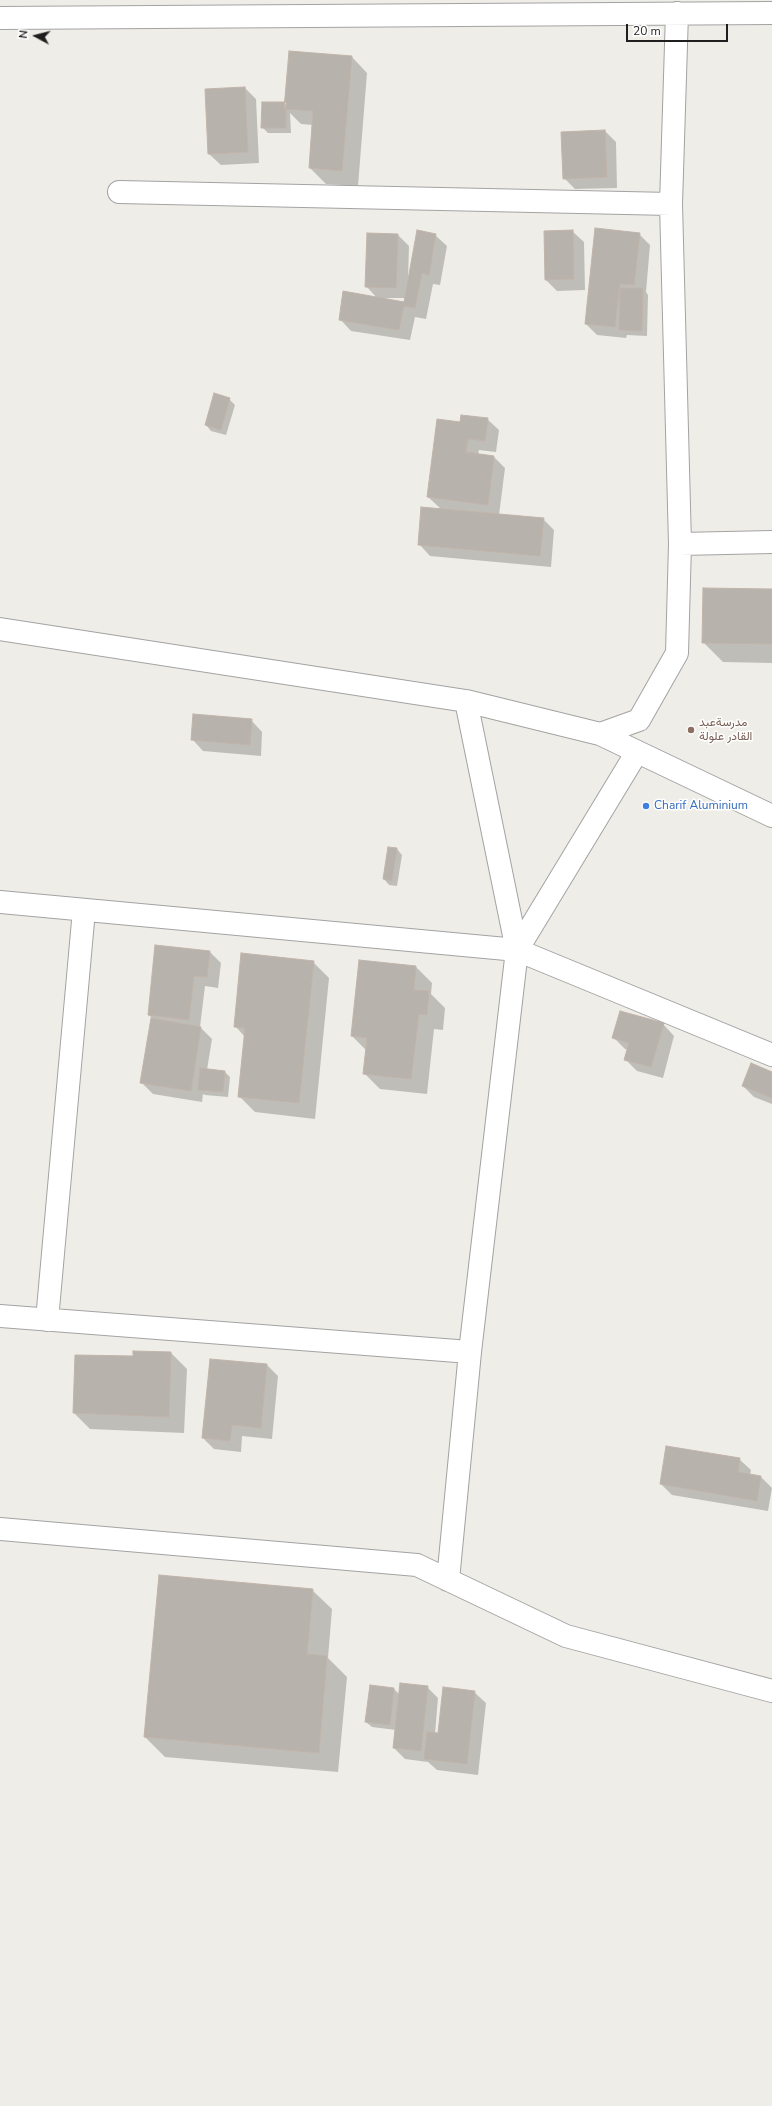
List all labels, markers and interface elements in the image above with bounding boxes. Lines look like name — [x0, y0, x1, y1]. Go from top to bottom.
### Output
north arrow — [16, 16, 56, 56]
scale bar — [628, 16, 730, 42]
text: 20 m — [633, 23, 661, 39]
text: N — [16, 29, 32, 39]
place label: مدرسةعبد القادر علولة — [699, 716, 752, 744]
marker: مدرسةعبد القادر علولة — [686, 725, 696, 735]
place label: Charif Aluminium — [654, 799, 748, 813]
marker: Charif Aluminium — [641, 801, 651, 811]

